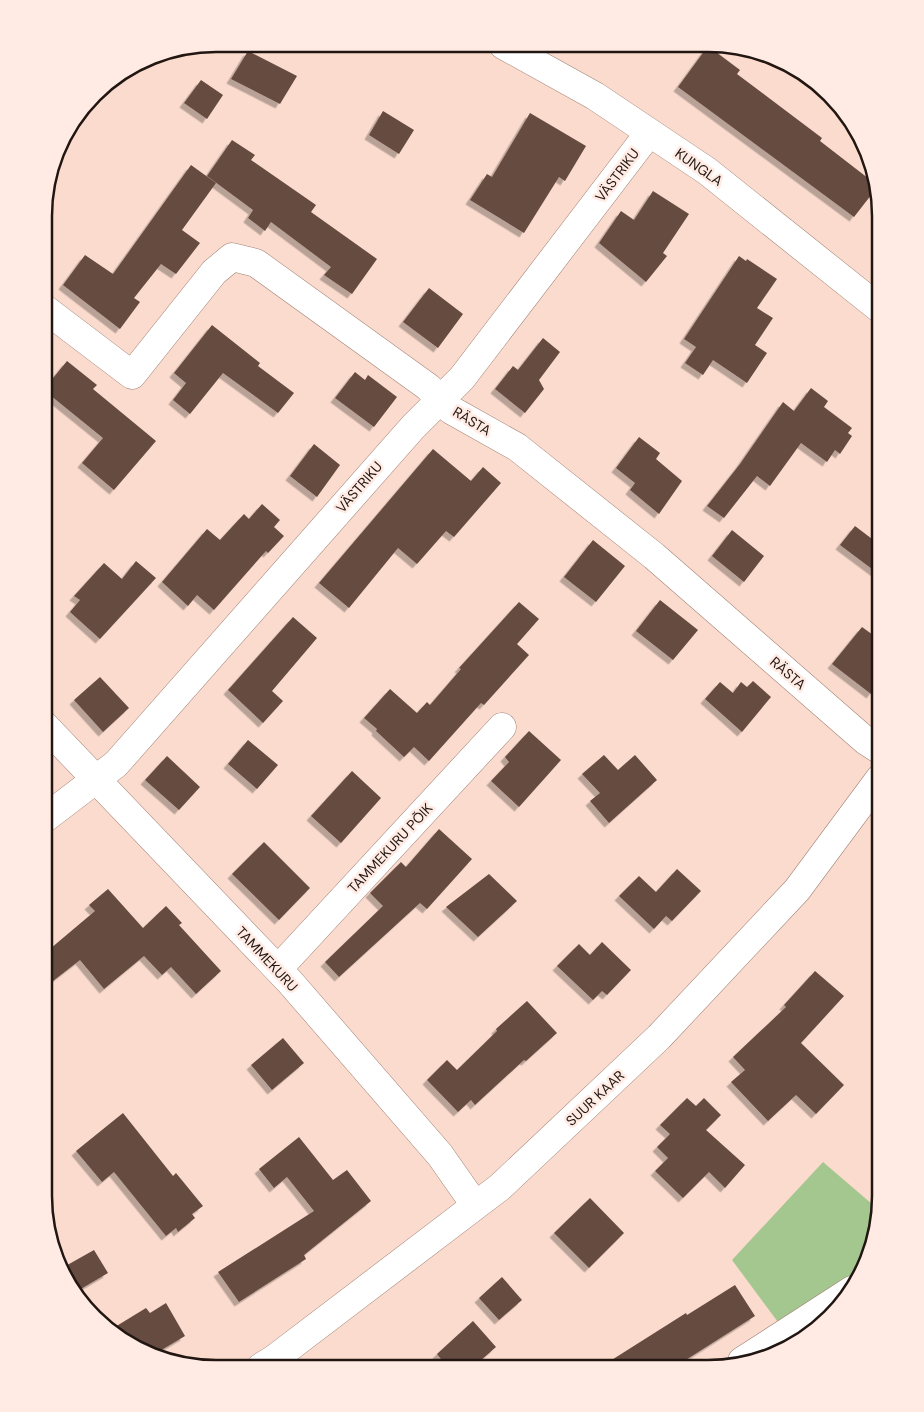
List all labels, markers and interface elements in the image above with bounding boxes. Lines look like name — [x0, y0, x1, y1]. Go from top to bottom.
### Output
street label: KUNGLA — [672, 144, 726, 190]
street label: VÄSTRIKU — [591, 145, 643, 205]
street label: RÄSTA — [450, 403, 494, 439]
street label: VÄSTRIKU — [332, 458, 386, 516]
street label: RÄSTA — [766, 653, 810, 693]
street label: TAMMEKURU PÕIK — [344, 799, 436, 897]
street label: TAMMEKURU — [232, 923, 302, 995]
street label: SUUR KAAR — [562, 1066, 628, 1130]

